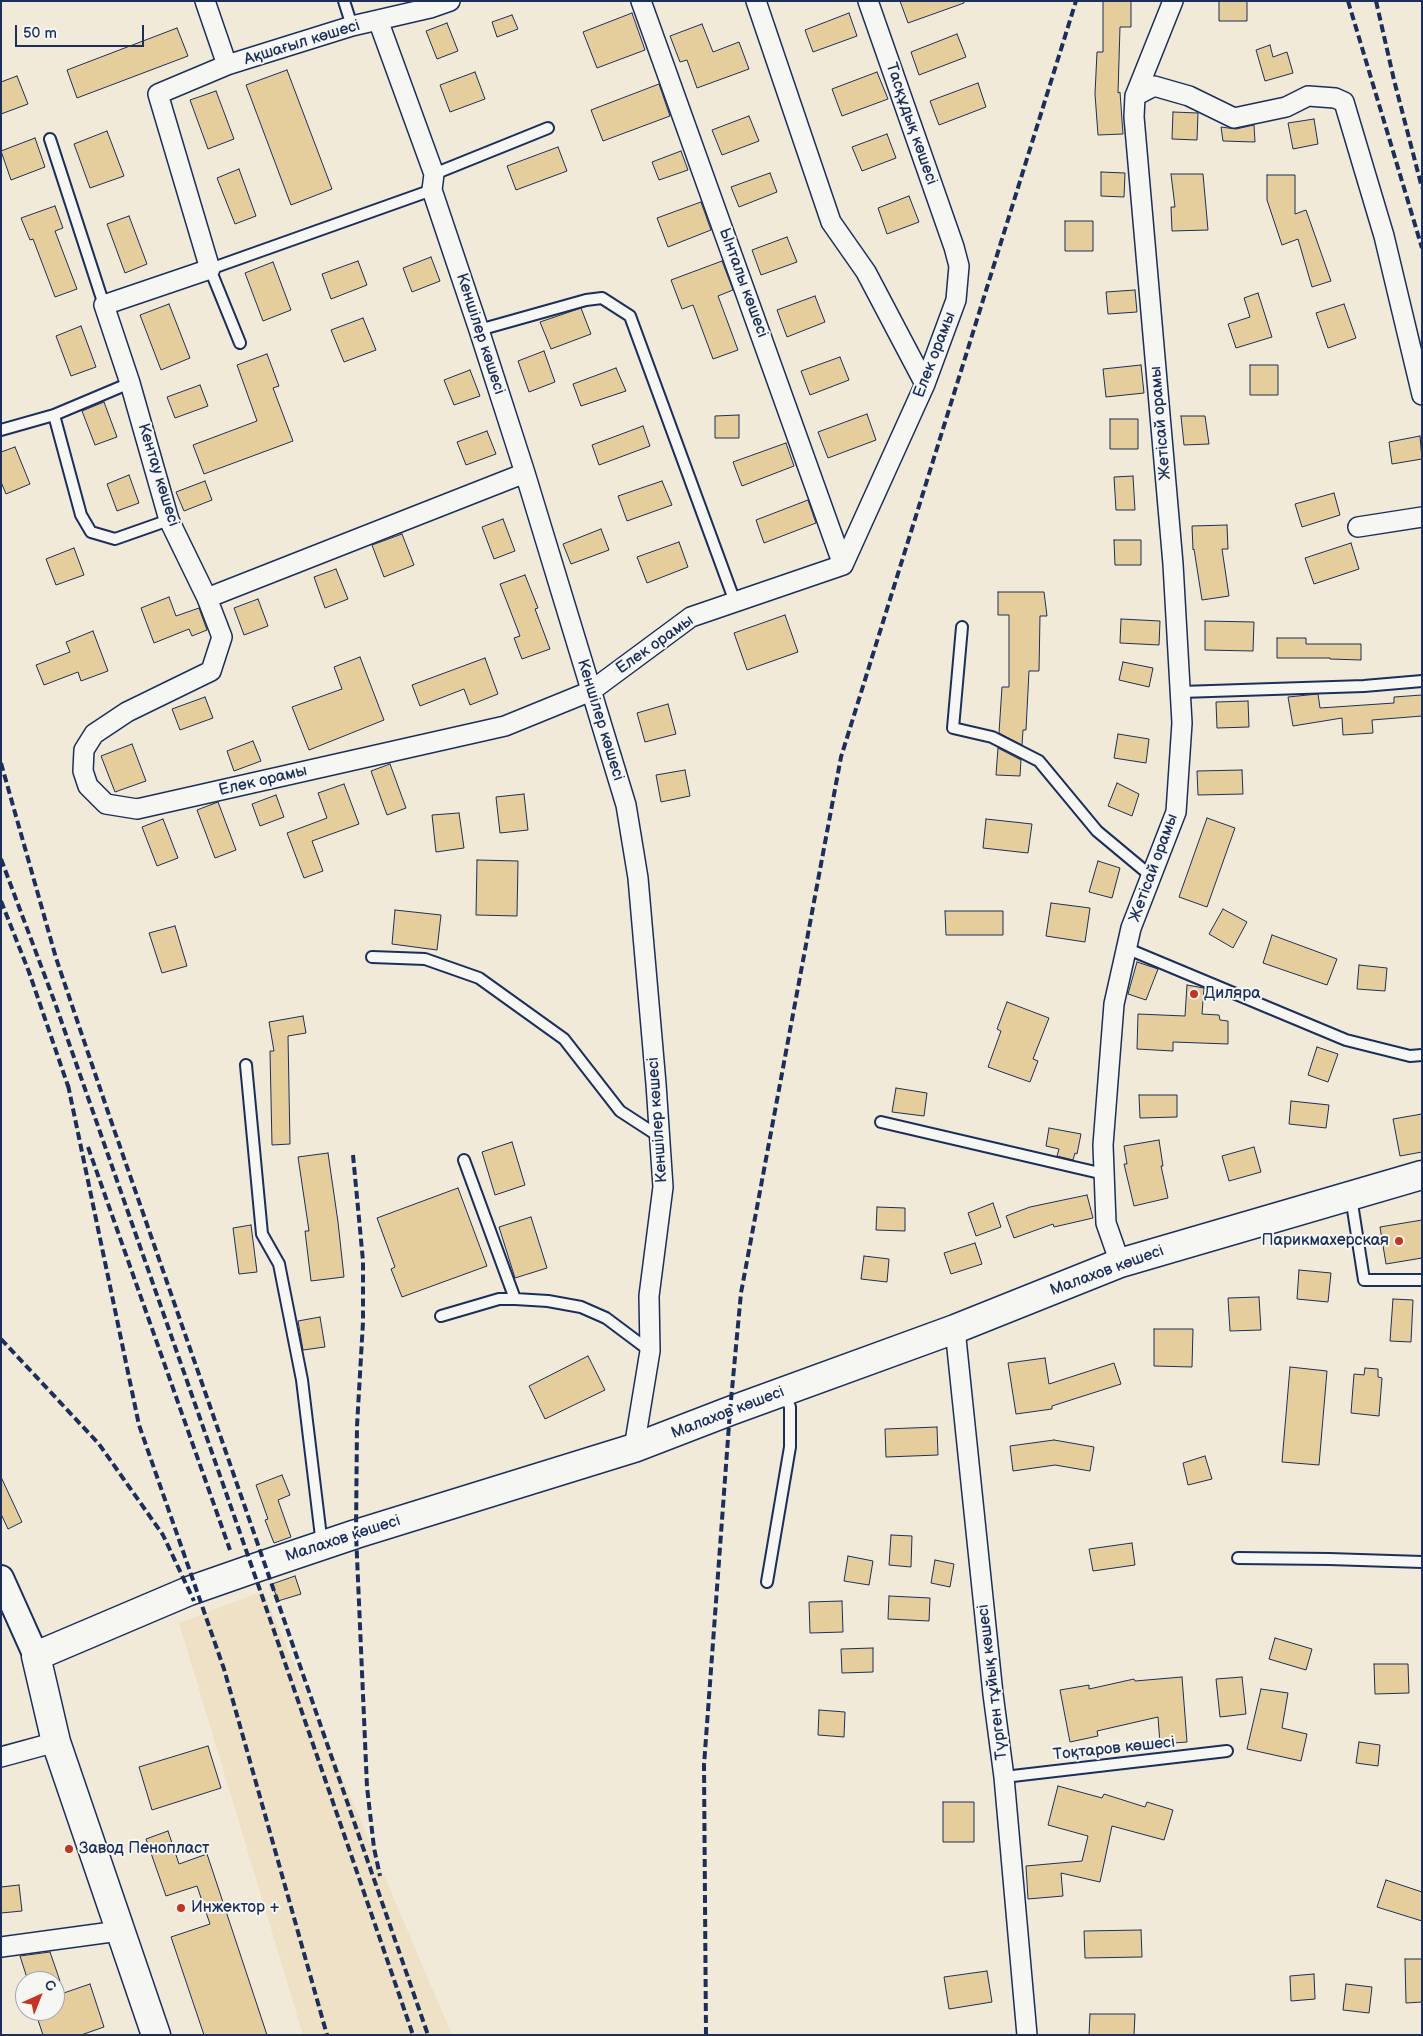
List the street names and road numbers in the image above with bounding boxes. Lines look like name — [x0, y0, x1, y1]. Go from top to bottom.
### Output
street label: Ақшағыл көшесі — [242, 16, 362, 70]
street label: Тасқұдық көшесі — [881, 60, 941, 188]
street label: Ынталы көшесі — [714, 226, 772, 340]
street label: Кеншілер көшесі — [451, 271, 509, 397]
street label: Елек орамы — [910, 309, 960, 401]
street label: Жетісай орамы — [1146, 365, 1176, 481]
street label: Кентау көшесі — [133, 421, 183, 529]
street label: Елек орамы — [613, 611, 697, 679]
street label: Кеншілер көшесі — [572, 657, 628, 783]
street label: Елек орамы — [217, 762, 309, 800]
street label: Жетісай орамы — [1125, 811, 1183, 925]
street label: Кеншілер көшесі — [644, 1056, 672, 1184]
street label: Малахов көшесі — [1048, 1242, 1166, 1300]
street label: Малахов көшесі — [669, 1383, 787, 1443]
street label: Малахов көшесі — [283, 1511, 403, 1567]
street label: Түрген тұйық көшесі — [974, 1603, 1012, 1761]
street label: Тоқтаров көшесі — [1052, 1733, 1176, 1765]

